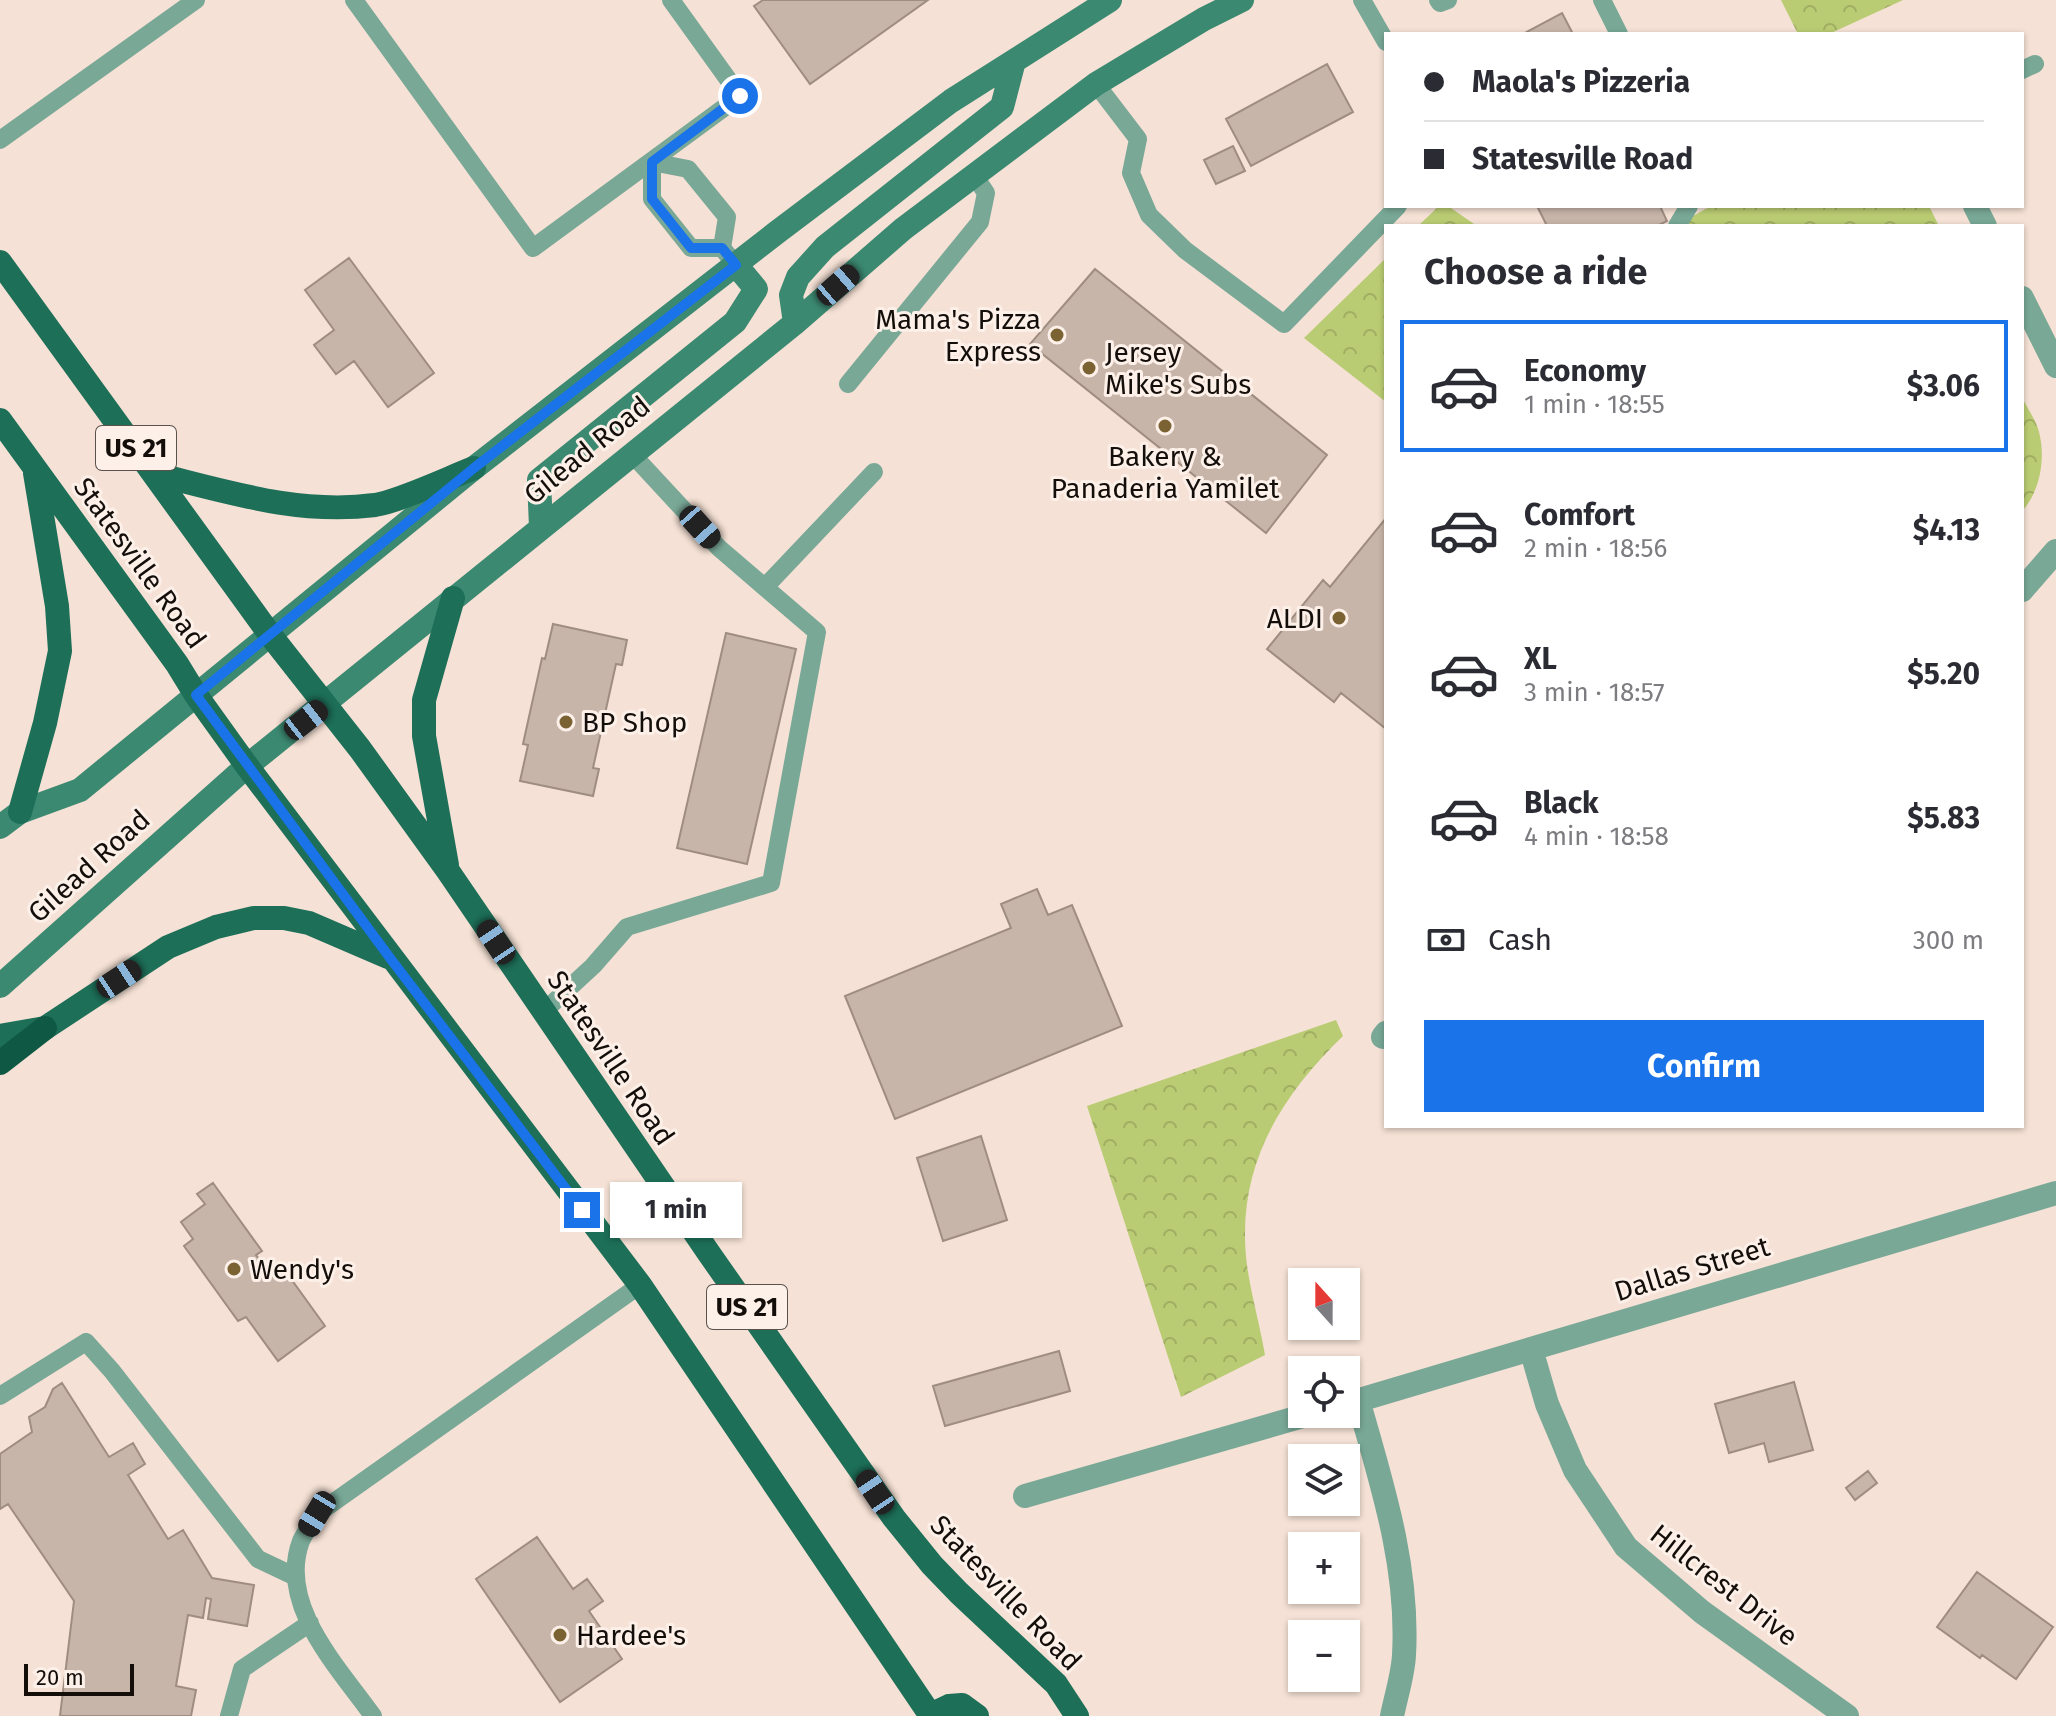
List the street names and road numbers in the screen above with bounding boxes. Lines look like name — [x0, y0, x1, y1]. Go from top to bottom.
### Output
street label: Gilead Road — [517, 389, 657, 511]
road number: US 21 — [96, 426, 176, 470]
street label: Statesville Road — [67, 471, 213, 655]
street label: Gilead Road — [21, 803, 157, 929]
street label: Statesville Road — [541, 965, 681, 1151]
street label: Dallas Street — [1610, 1230, 1774, 1308]
road number: US 21 — [707, 1285, 787, 1329]
street label: Statesville Road — [924, 1508, 1088, 1678]
street label: Hillcrest Drive — [1644, 1517, 1804, 1653]

